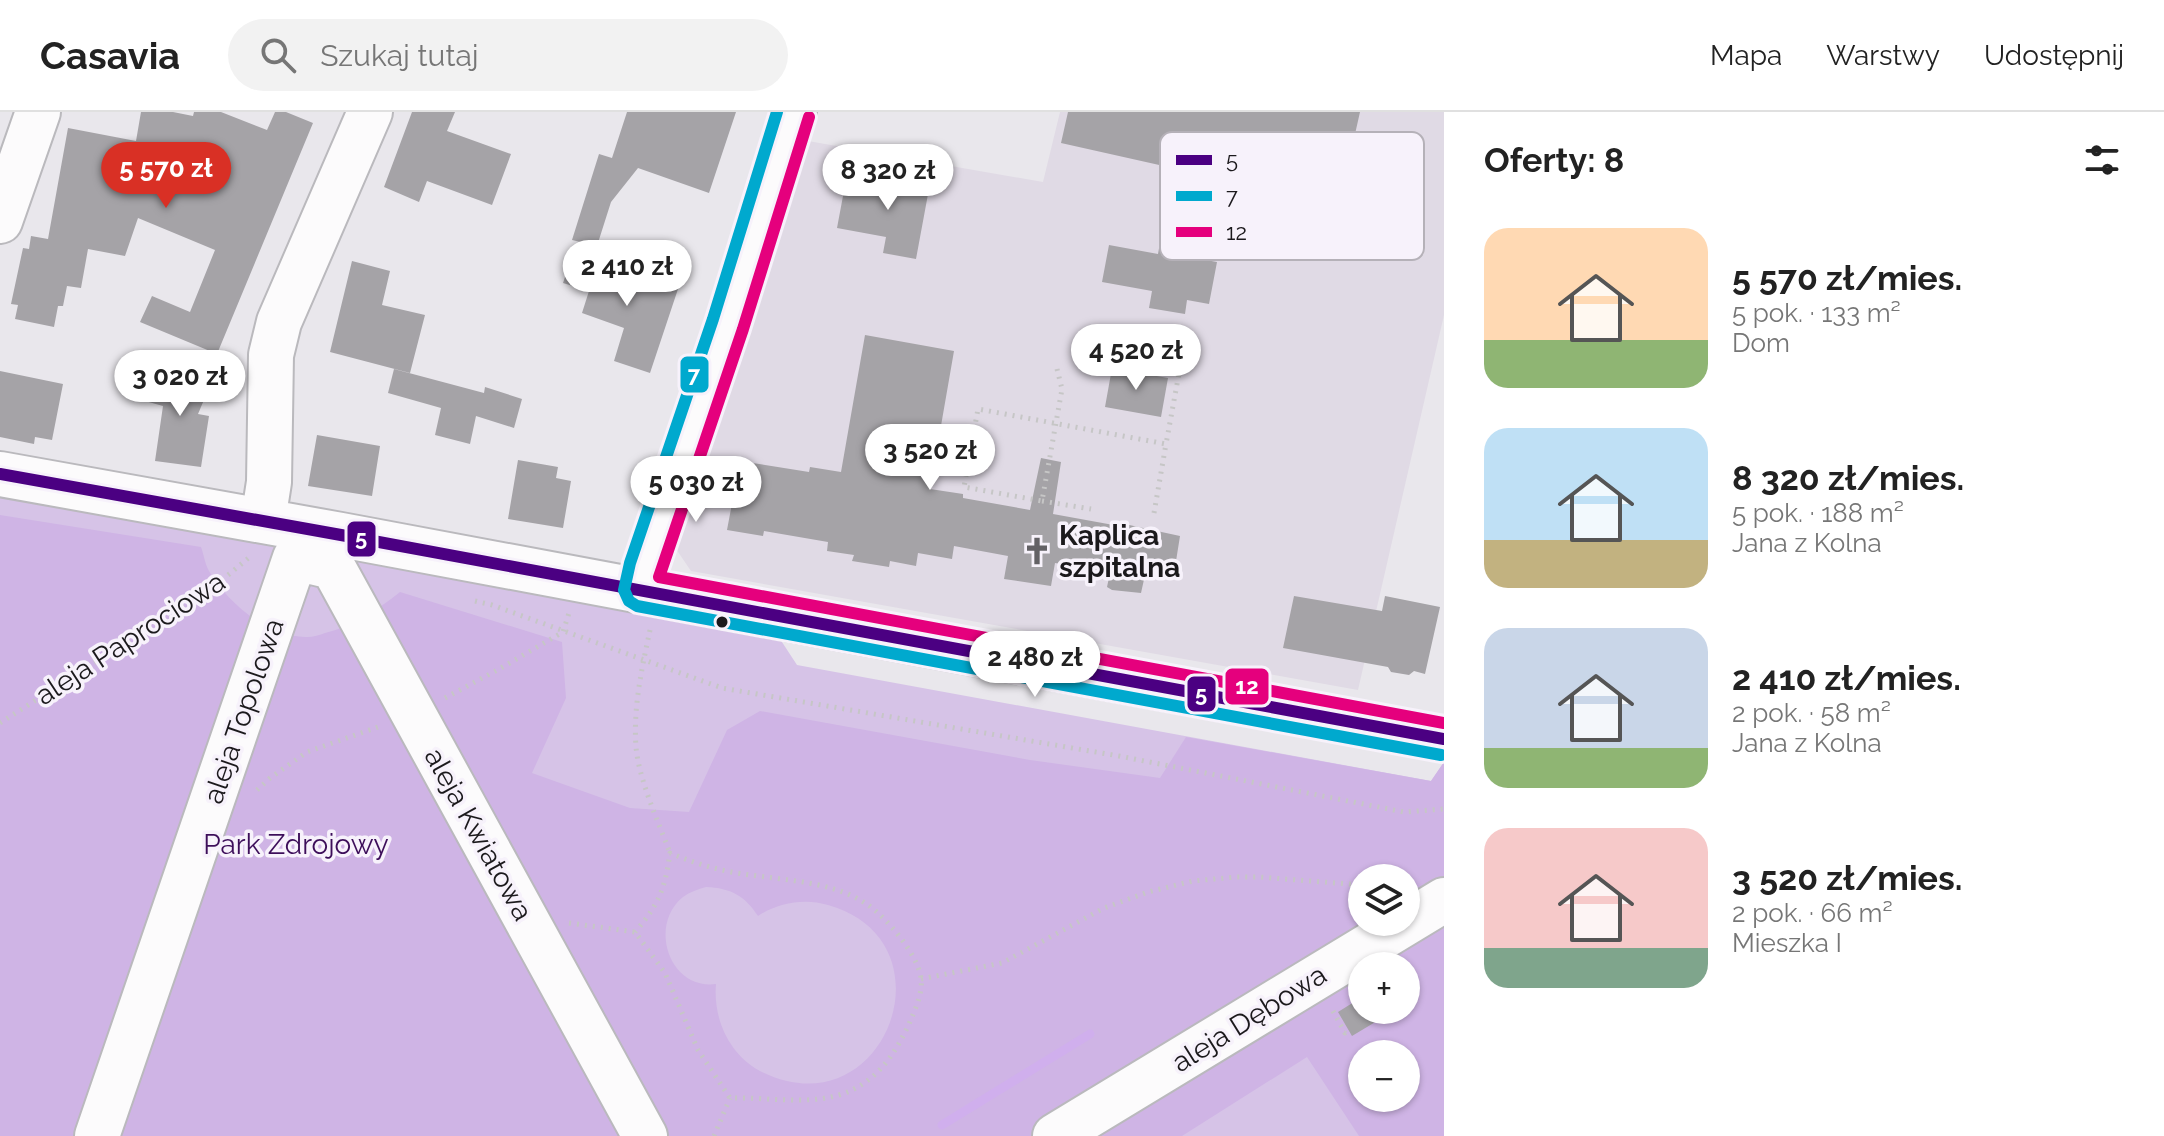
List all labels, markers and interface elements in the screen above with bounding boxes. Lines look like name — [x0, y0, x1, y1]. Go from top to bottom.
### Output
search box — [228, 19, 788, 91]
text: Casavia — [40, 33, 180, 78]
icon: search — [256, 33, 300, 77]
text: Szukaj tutaj — [320, 38, 479, 73]
text: Mapa — [1710, 39, 1782, 72]
text: Warstwy — [1826, 39, 1940, 72]
text: Udostępnij — [1984, 39, 2124, 72]
legend — [1160, 132, 1424, 260]
icon: filters — [2080, 138, 2124, 182]
text: Oferty: 8 — [1484, 140, 1624, 180]
pin: 5 570 zł — [83, 142, 249, 210]
pin: 8 320 zł — [805, 144, 971, 212]
text: 5 — [1226, 147, 1238, 173]
text: 5 570 zł — [119, 153, 213, 183]
text: 8 320 zł — [840, 155, 936, 185]
text: 7 — [1226, 183, 1238, 209]
text: 12 — [1226, 219, 1247, 245]
pin: 2 410 zł — [544, 240, 710, 308]
text: 2 410 zł — [581, 251, 673, 281]
text: 5 570 zł/mies. — [1732, 258, 1962, 298]
icon: home — [1548, 260, 1644, 356]
text: 5 pok. · 133 m² — [1732, 298, 1901, 328]
pin: 4 520 zł — [1053, 324, 1219, 392]
text: Dom — [1732, 328, 1790, 358]
text: 4 520 zł — [1089, 335, 1183, 365]
pin: 3 020 zł — [97, 350, 263, 418]
line badge: 7 — [679, 355, 710, 394]
text: 3 020 zł — [132, 361, 228, 391]
text: 7 — [688, 361, 701, 387]
pin: 3 520 zł — [847, 424, 1013, 492]
text: 3 520 zł — [883, 435, 977, 465]
pin: 5 030 zł — [613, 456, 779, 524]
text: 8 320 zł/mies. — [1732, 458, 1964, 498]
icon: home — [1548, 460, 1644, 556]
text: 5 030 zł — [648, 467, 744, 497]
text: 5 pok. · 188 m² — [1732, 498, 1904, 528]
place label: Kaplica szpitalna — [1059, 519, 1180, 584]
line badge: 5 — [346, 520, 377, 558]
text: 5 — [355, 525, 367, 551]
text: Jana z Kolna — [1732, 528, 1882, 558]
church icon: Kaplica szpitalna — [1022, 536, 1052, 566]
street label: aleja Paprociowa — [29, 565, 231, 712]
street label: aleja Topolowa — [196, 614, 291, 808]
unlabelled marker — [714, 614, 730, 630]
pin: 2 480 zł — [952, 631, 1118, 699]
text: 2 480 zł — [987, 642, 1083, 672]
text: 2 410 zł/mies. — [1732, 658, 1961, 698]
icon: home — [1548, 660, 1644, 756]
line badge: 12 — [1224, 667, 1270, 706]
text: 12 — [1235, 673, 1259, 699]
line badge: 5 — [1186, 675, 1217, 713]
text: 5 — [1195, 681, 1207, 707]
text: 2 pok. · 58 m² — [1732, 698, 1891, 728]
text: Jana z Kolna — [1732, 728, 1882, 758]
street label: aleja Kwiatowa — [418, 742, 540, 926]
park label: Park Zdrojowy — [203, 828, 389, 861]
text: 3 520 zł/mies. — [1732, 858, 1962, 898]
icon: home — [1548, 860, 1644, 956]
map controls — [1348, 864, 1420, 1112]
button: layers — [1348, 864, 1420, 936]
text: 2 pok. · 66 m² — [1732, 898, 1893, 928]
text: Mieszka I — [1732, 928, 1842, 958]
button: + — [1348, 952, 1420, 1024]
street label: aleja Dębowa — [1166, 958, 1332, 1079]
button: − — [1348, 1040, 1420, 1112]

